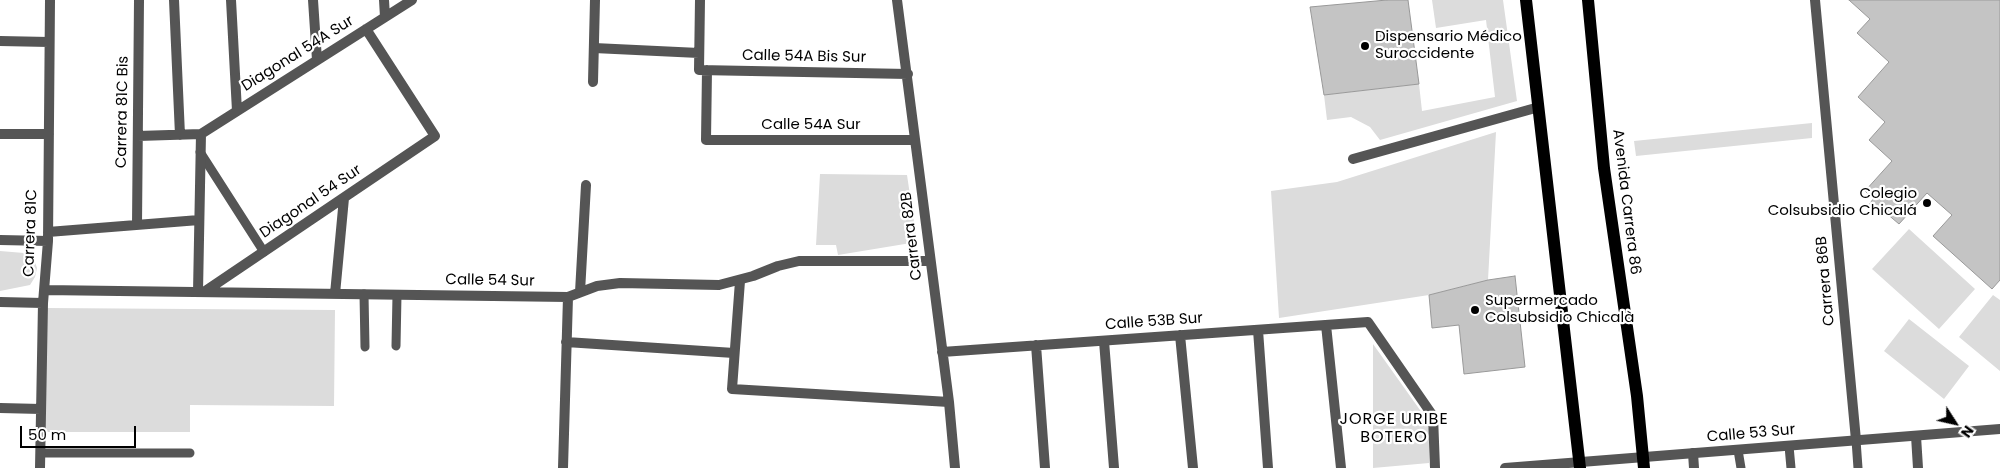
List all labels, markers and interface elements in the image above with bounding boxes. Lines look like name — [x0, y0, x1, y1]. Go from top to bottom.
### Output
street label: Diagonal 54A Sur — [239, 12, 357, 96]
place label: Dispensario Médico Suroccidente — [1375, 28, 1522, 63]
marker: Dispensario Médico Suroccidente — [1359, 40, 1371, 52]
street label: Calle 54A Bis Sur — [742, 47, 866, 67]
street label: Carrera 81C Bis — [113, 56, 133, 168]
street label: Calle 54A Sur — [761, 116, 861, 134]
street label: Avenida Carrera 86 — [1608, 128, 1644, 276]
street label: Diagonal 54 Sur — [257, 161, 365, 243]
place label: Colegio Colsubsidio Chicalá — [1768, 185, 1917, 220]
street label: Carrera 81C — [20, 189, 42, 277]
street label: Carrera 82B — [898, 191, 926, 281]
marker: Colegio Colsubsidio Chicalá — [1921, 197, 1933, 209]
street label: Carrera 86B — [1813, 235, 1839, 327]
street label: Calle 54 Sur — [445, 271, 535, 291]
place label: Supermercado Colsubsidio Chicalà — [1485, 292, 1634, 327]
marker: Supermercado Colsubsidio Chicalà — [1469, 304, 1481, 316]
street label: Calle 53B Sur — [1105, 310, 1203, 334]
north arrow — [1930, 398, 1980, 448]
district label: JORGE URIBE BOTERO — [1338, 410, 1450, 448]
scale bar — [22, 416, 139, 448]
street label: Calle 53 Sur — [1706, 421, 1796, 447]
text: N — [1956, 422, 1978, 442]
text: 50 m — [28, 424, 66, 445]

